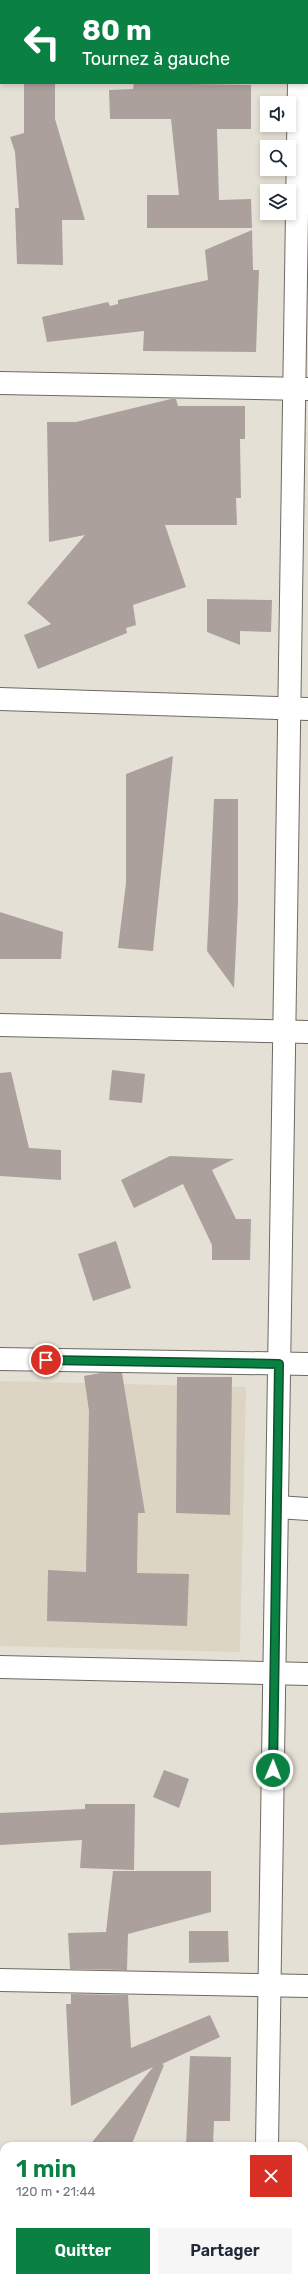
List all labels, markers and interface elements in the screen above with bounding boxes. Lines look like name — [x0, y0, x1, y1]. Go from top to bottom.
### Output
text: 80 m — [82, 14, 152, 47]
icon: left — [16, 16, 68, 68]
text: Tournez à gauche — [82, 48, 230, 70]
map controls — [260, 96, 296, 220]
button: sound — [260, 96, 296, 132]
button: search — [260, 140, 296, 176]
button: layers — [260, 184, 296, 220]
pin — [29, 1343, 63, 1377]
icon: arrive — [35, 1349, 57, 1371]
position arrow — [252, 1749, 294, 1791]
text: 1 min — [16, 2155, 76, 2183]
button: close — [250, 2155, 292, 2197]
text: 120 m · 21:44 — [16, 2184, 96, 2199]
button: Quitter — [16, 2228, 150, 2274]
button: Partager — [158, 2228, 292, 2274]

